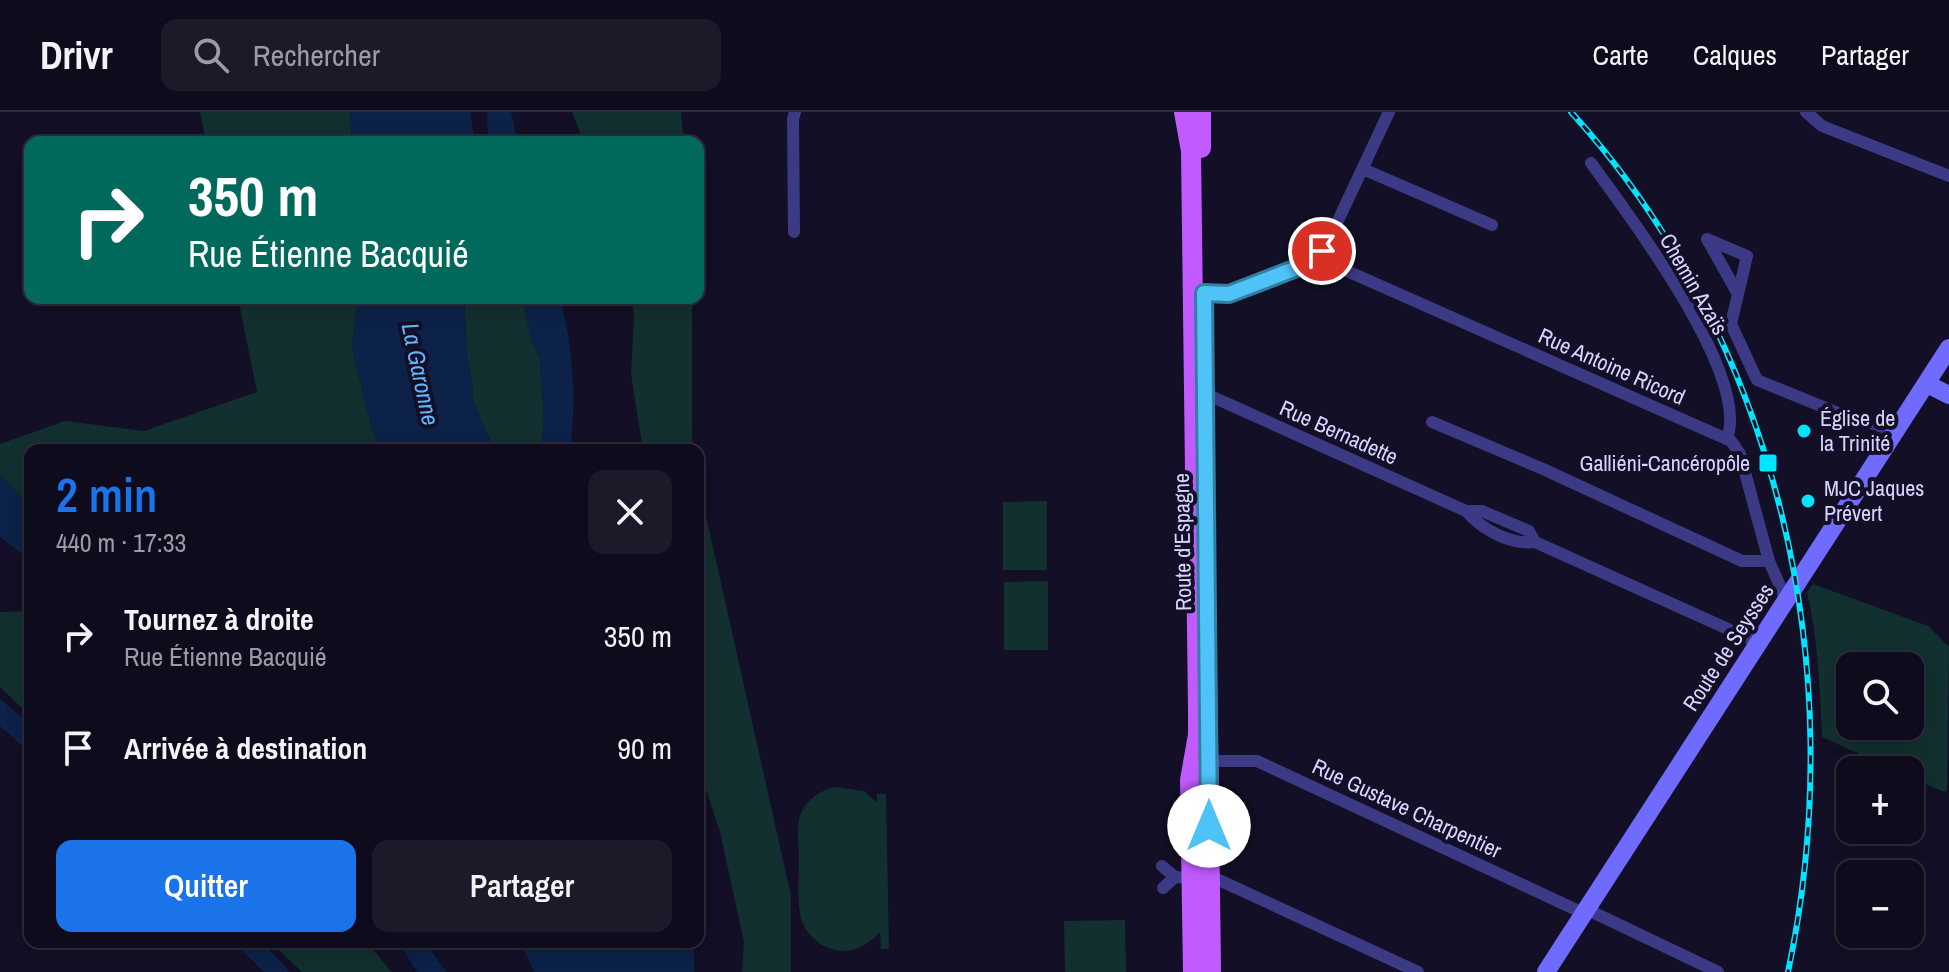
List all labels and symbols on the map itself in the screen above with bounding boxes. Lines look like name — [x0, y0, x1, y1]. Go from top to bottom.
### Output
pin — [1288, 217, 1356, 285]
street label: Chemin Azaïs — [1653, 228, 1735, 340]
water label: La Garonne — [395, 320, 447, 428]
street label: Rue Antoine Ricord — [1534, 320, 1690, 412]
street label: Rue Bernadette — [1275, 393, 1403, 471]
place label: Église de la Trinité — [1820, 403, 1895, 458]
marker: Église de la Trinité — [1795, 422, 1813, 440]
place label: Galliéni-Cancéropôle — [1580, 448, 1750, 478]
marker: Galliéni-Cancéropôle — [1757, 452, 1779, 474]
street label: Route d'Espagne — [1166, 473, 1198, 611]
place label: MJC Jaques Prévert — [1824, 473, 1924, 528]
marker: MJC Jaques Prévert — [1799, 492, 1817, 510]
street label: Route de Seysses — [1676, 577, 1780, 717]
street label: Rue Gustave Charpentier — [1308, 751, 1506, 865]
position arrow — [1167, 784, 1251, 868]

